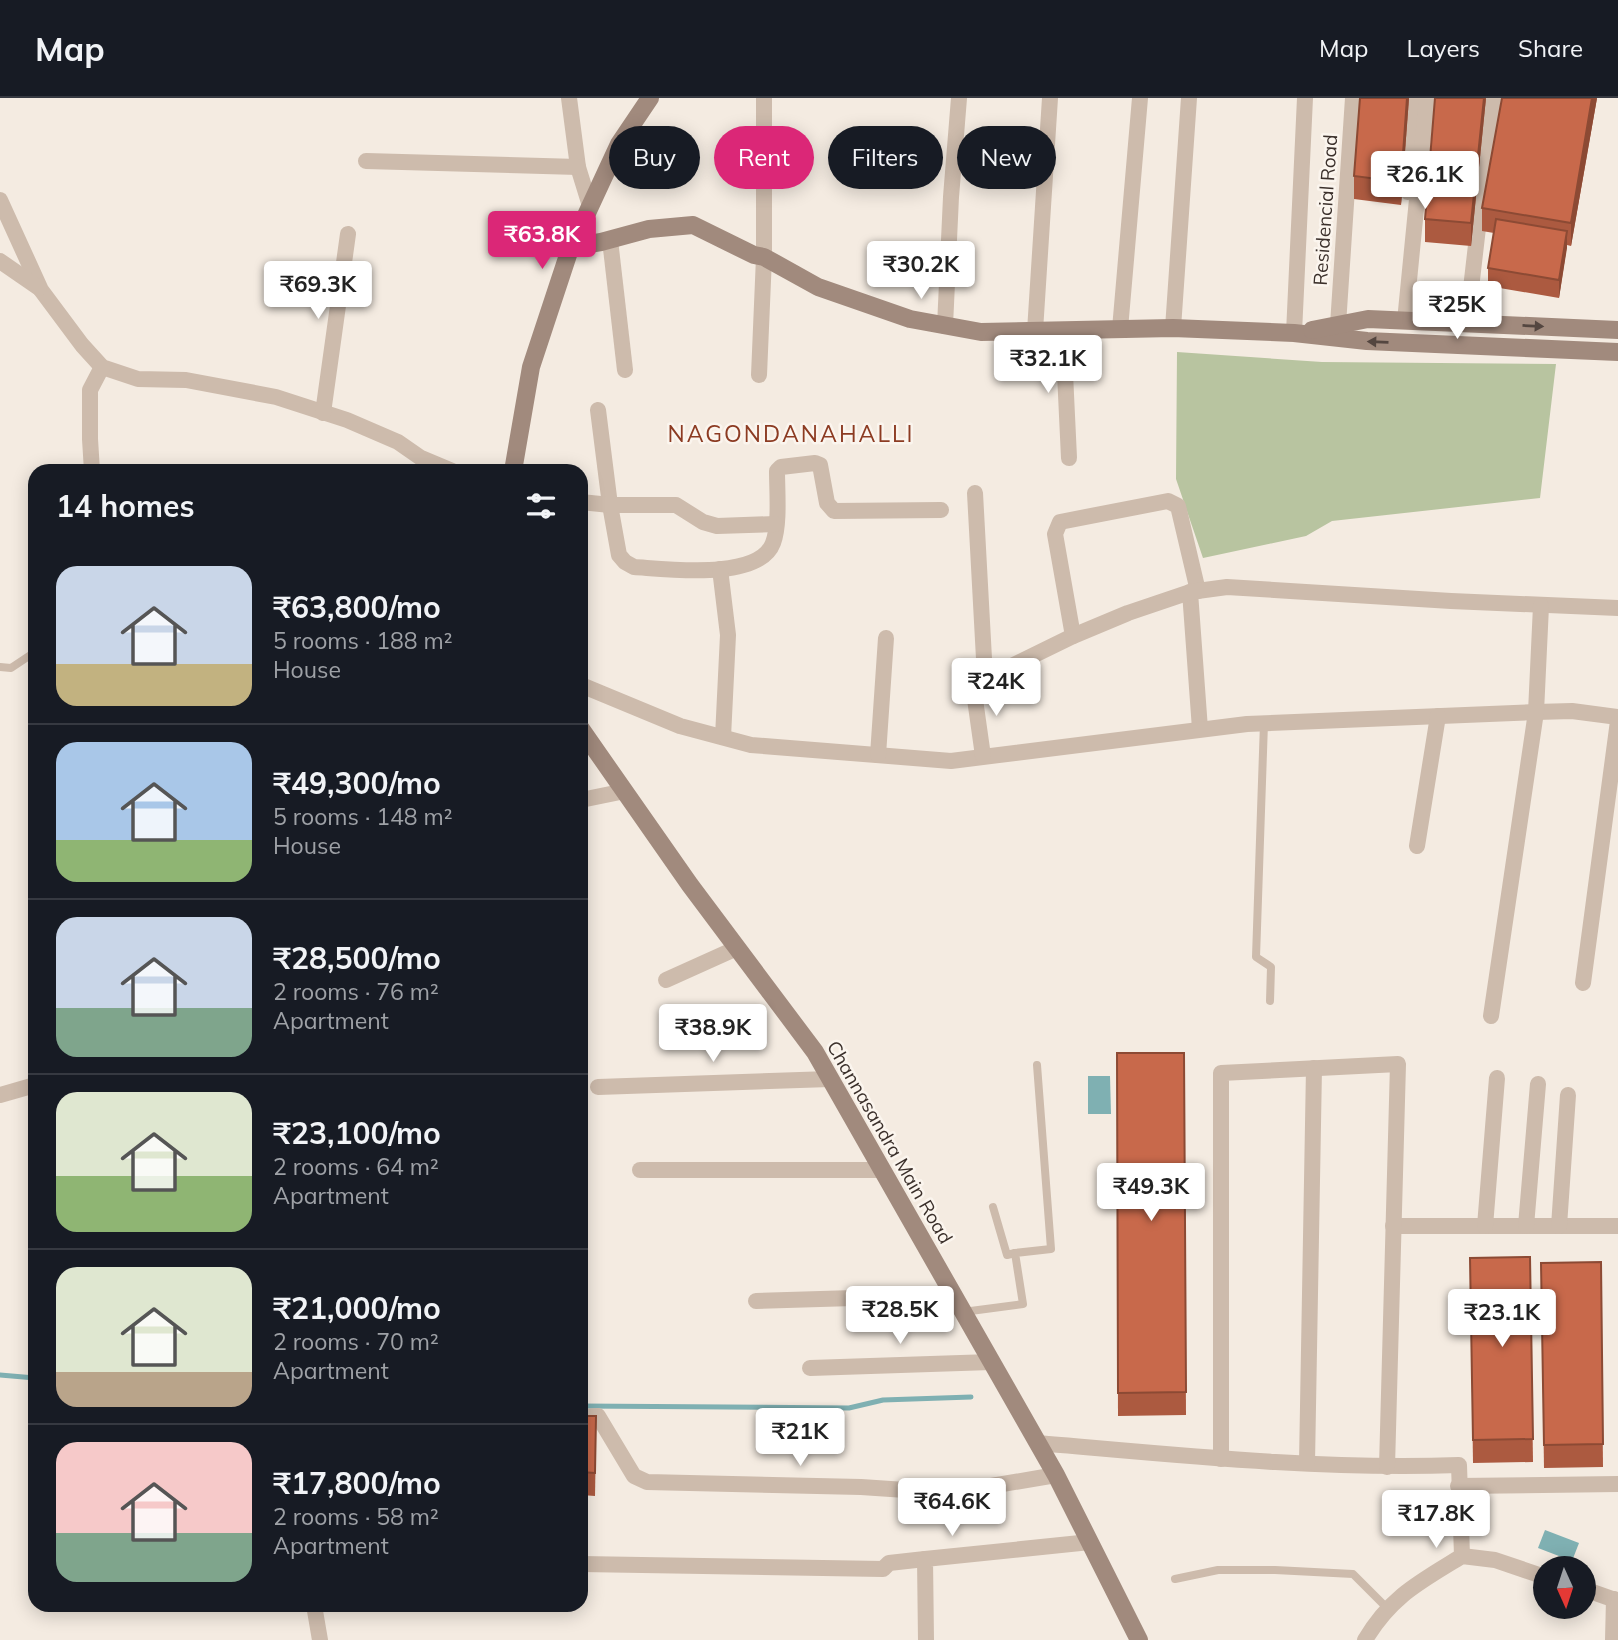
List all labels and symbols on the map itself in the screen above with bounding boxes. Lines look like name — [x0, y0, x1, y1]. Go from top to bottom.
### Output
street label: Residencial Road — [1308, 134, 1342, 286]
pin: ₹26.1K — [1368, 152, 1482, 211]
pin: ₹63.8K — [485, 212, 599, 271]
pin: ₹30.2K — [864, 242, 978, 301]
pin: ₹69.3K — [261, 262, 375, 321]
pin: ₹25K — [1416, 282, 1498, 341]
one-way arrow — [1522, 320, 1544, 331]
pin: ₹32.1K — [991, 336, 1105, 395]
one-way arrow — [1367, 336, 1389, 347]
district label: NAGONDANAHALLI — [668, 419, 915, 448]
pin: ₹24K — [955, 658, 1037, 718]
pin: ₹38.9K — [656, 1004, 770, 1064]
street label: Channasandra Main Road — [822, 1036, 958, 1248]
pin: ₹49.3K — [1094, 1164, 1208, 1223]
pin: ₹28.5K — [843, 1286, 957, 1346]
pin: ₹23.1K — [1445, 1290, 1559, 1349]
pin: ₹21K — [759, 1408, 841, 1468]
pin: ₹64.6K — [895, 1478, 1009, 1538]
pin: ₹17.8K — [1379, 1490, 1493, 1550]
north arrow — [1533, 1556, 1596, 1619]

